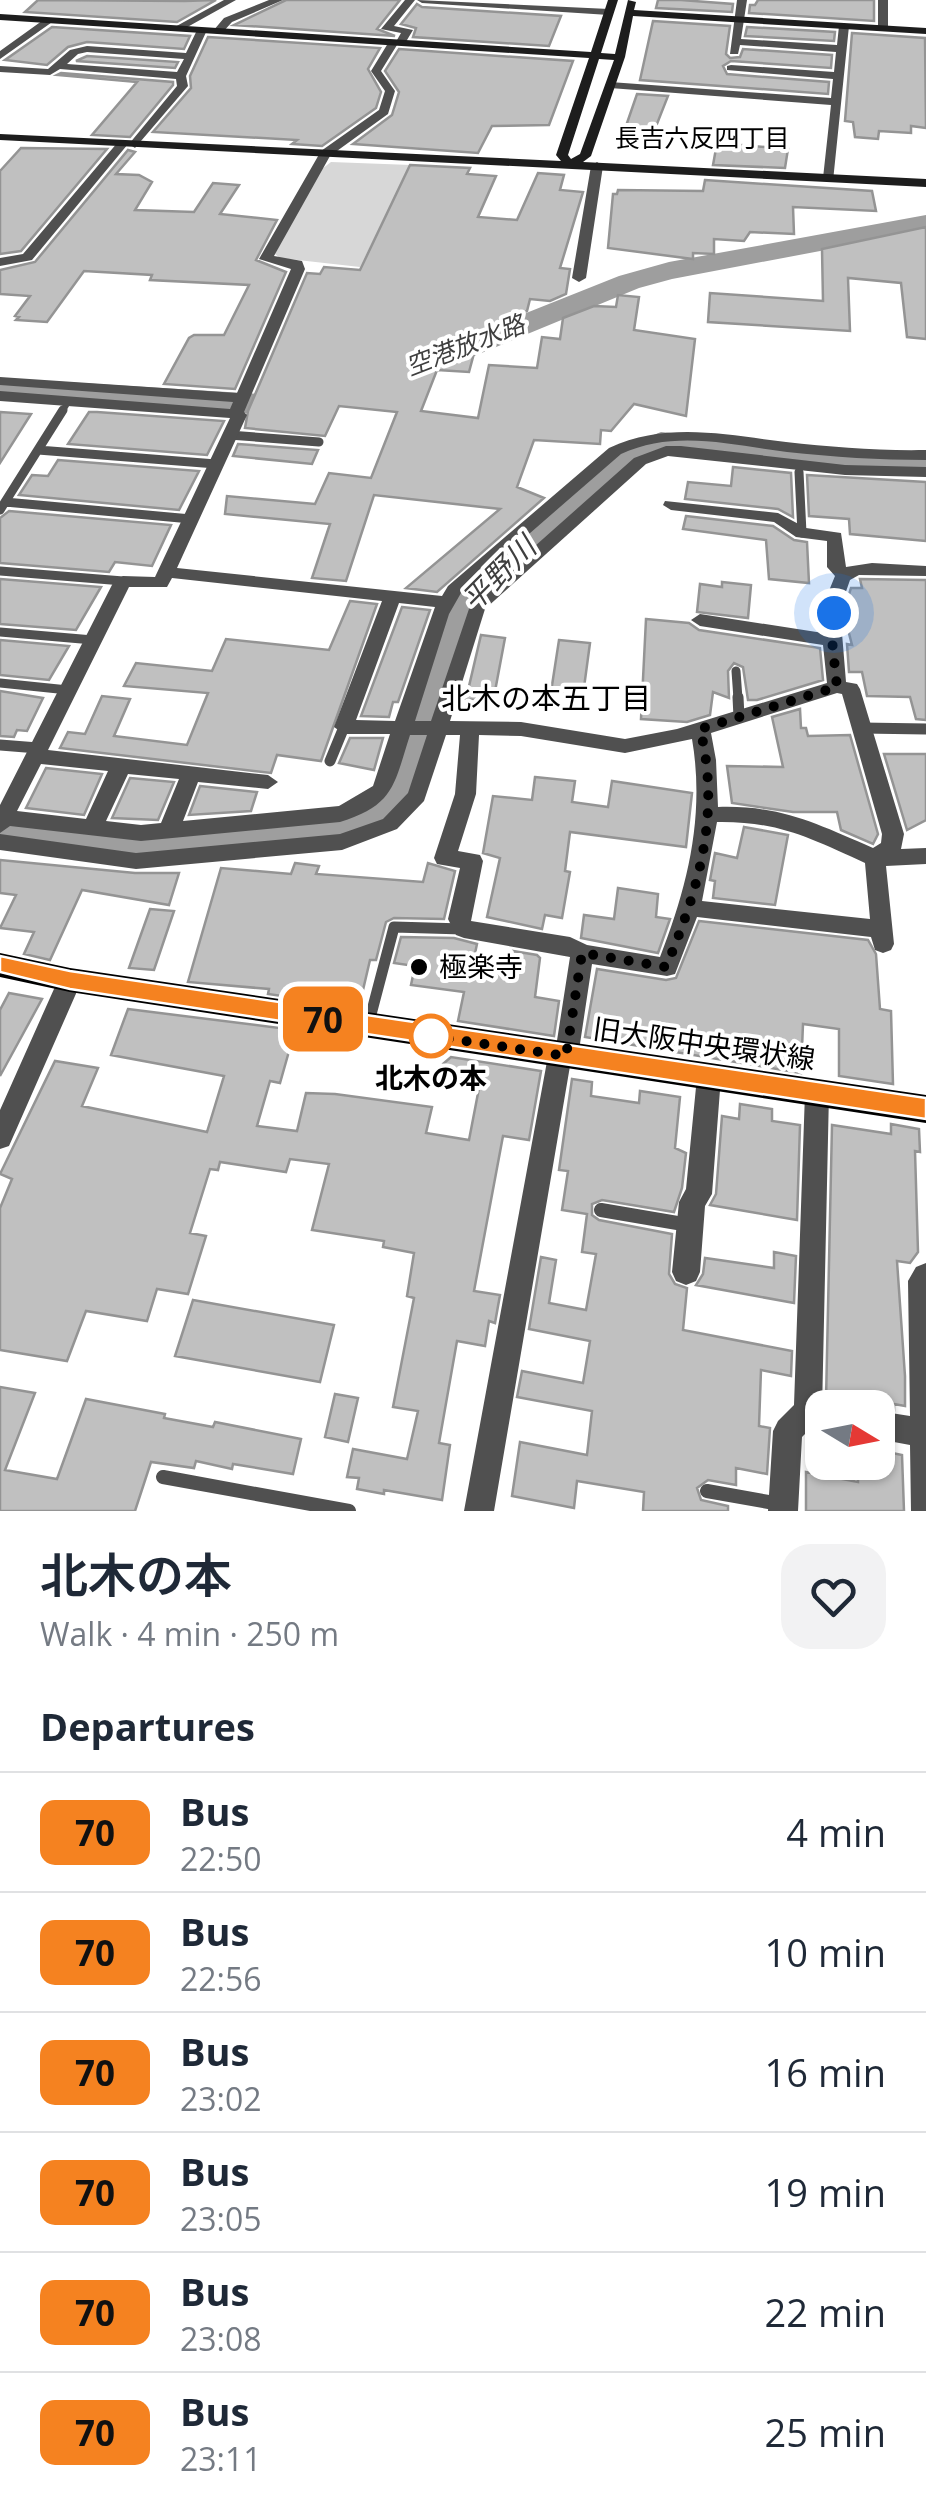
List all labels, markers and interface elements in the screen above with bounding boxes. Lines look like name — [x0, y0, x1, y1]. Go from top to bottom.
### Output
district label: 長吉六反四丁目 — [614, 120, 790, 154]
water label: 空港放水路 — [400, 305, 531, 382]
water label: 平野川 — [452, 525, 546, 619]
your location — [809, 588, 859, 638]
district label: 北木の本五丁目 — [441, 677, 651, 718]
place label: 極楽寺 — [439, 947, 523, 985]
marker: 極楽寺 — [408, 956, 430, 978]
line badge: 70 — [278, 986, 368, 1052]
text: 70 — [303, 996, 343, 1043]
street label: 旧大阪中央環状線 — [591, 1009, 818, 1077]
marker: 北木の本 — [410, 1015, 452, 1057]
place label: 北木の本 — [375, 1058, 487, 1096]
north arrow — [805, 1390, 895, 1480]
map controls — [805, 1390, 895, 1480]
text: 北木の本 — [40, 1542, 232, 1607]
button: heart — [781, 1544, 886, 1649]
text: Walk · 4 min · 250 m — [40, 1612, 339, 1655]
text: Departures — [40, 1700, 255, 1752]
text: Bus — [180, 1785, 249, 1837]
text: 4 min — [786, 1806, 886, 1858]
text: 70 — [75, 1809, 115, 1856]
text: 22:50 — [180, 1837, 262, 1880]
text: Bus — [180, 1905, 249, 1957]
text: 10 min — [765, 1926, 886, 1978]
text: 70 — [75, 1929, 115, 1976]
text: 22:56 — [180, 1957, 262, 2000]
text: Bus — [180, 2025, 249, 2077]
text: 16 min — [765, 2046, 886, 2098]
text: 70 — [75, 2049, 115, 2096]
text: 23:02 — [180, 2077, 262, 2120]
text: Bus — [180, 2145, 249, 2197]
text: 19 min — [765, 2166, 886, 2218]
text: 70 — [75, 2169, 115, 2216]
text: 23:05 — [180, 2197, 262, 2240]
text: Bus — [180, 2265, 249, 2317]
text: 22 min — [765, 2286, 886, 2338]
text: 70 — [75, 2289, 115, 2336]
text: 23:08 — [180, 2317, 262, 2360]
text: Bus — [180, 2385, 249, 2437]
text: 25 min — [765, 2406, 886, 2458]
text: 70 — [75, 2409, 115, 2456]
text: 23:11 — [180, 2437, 262, 2480]

